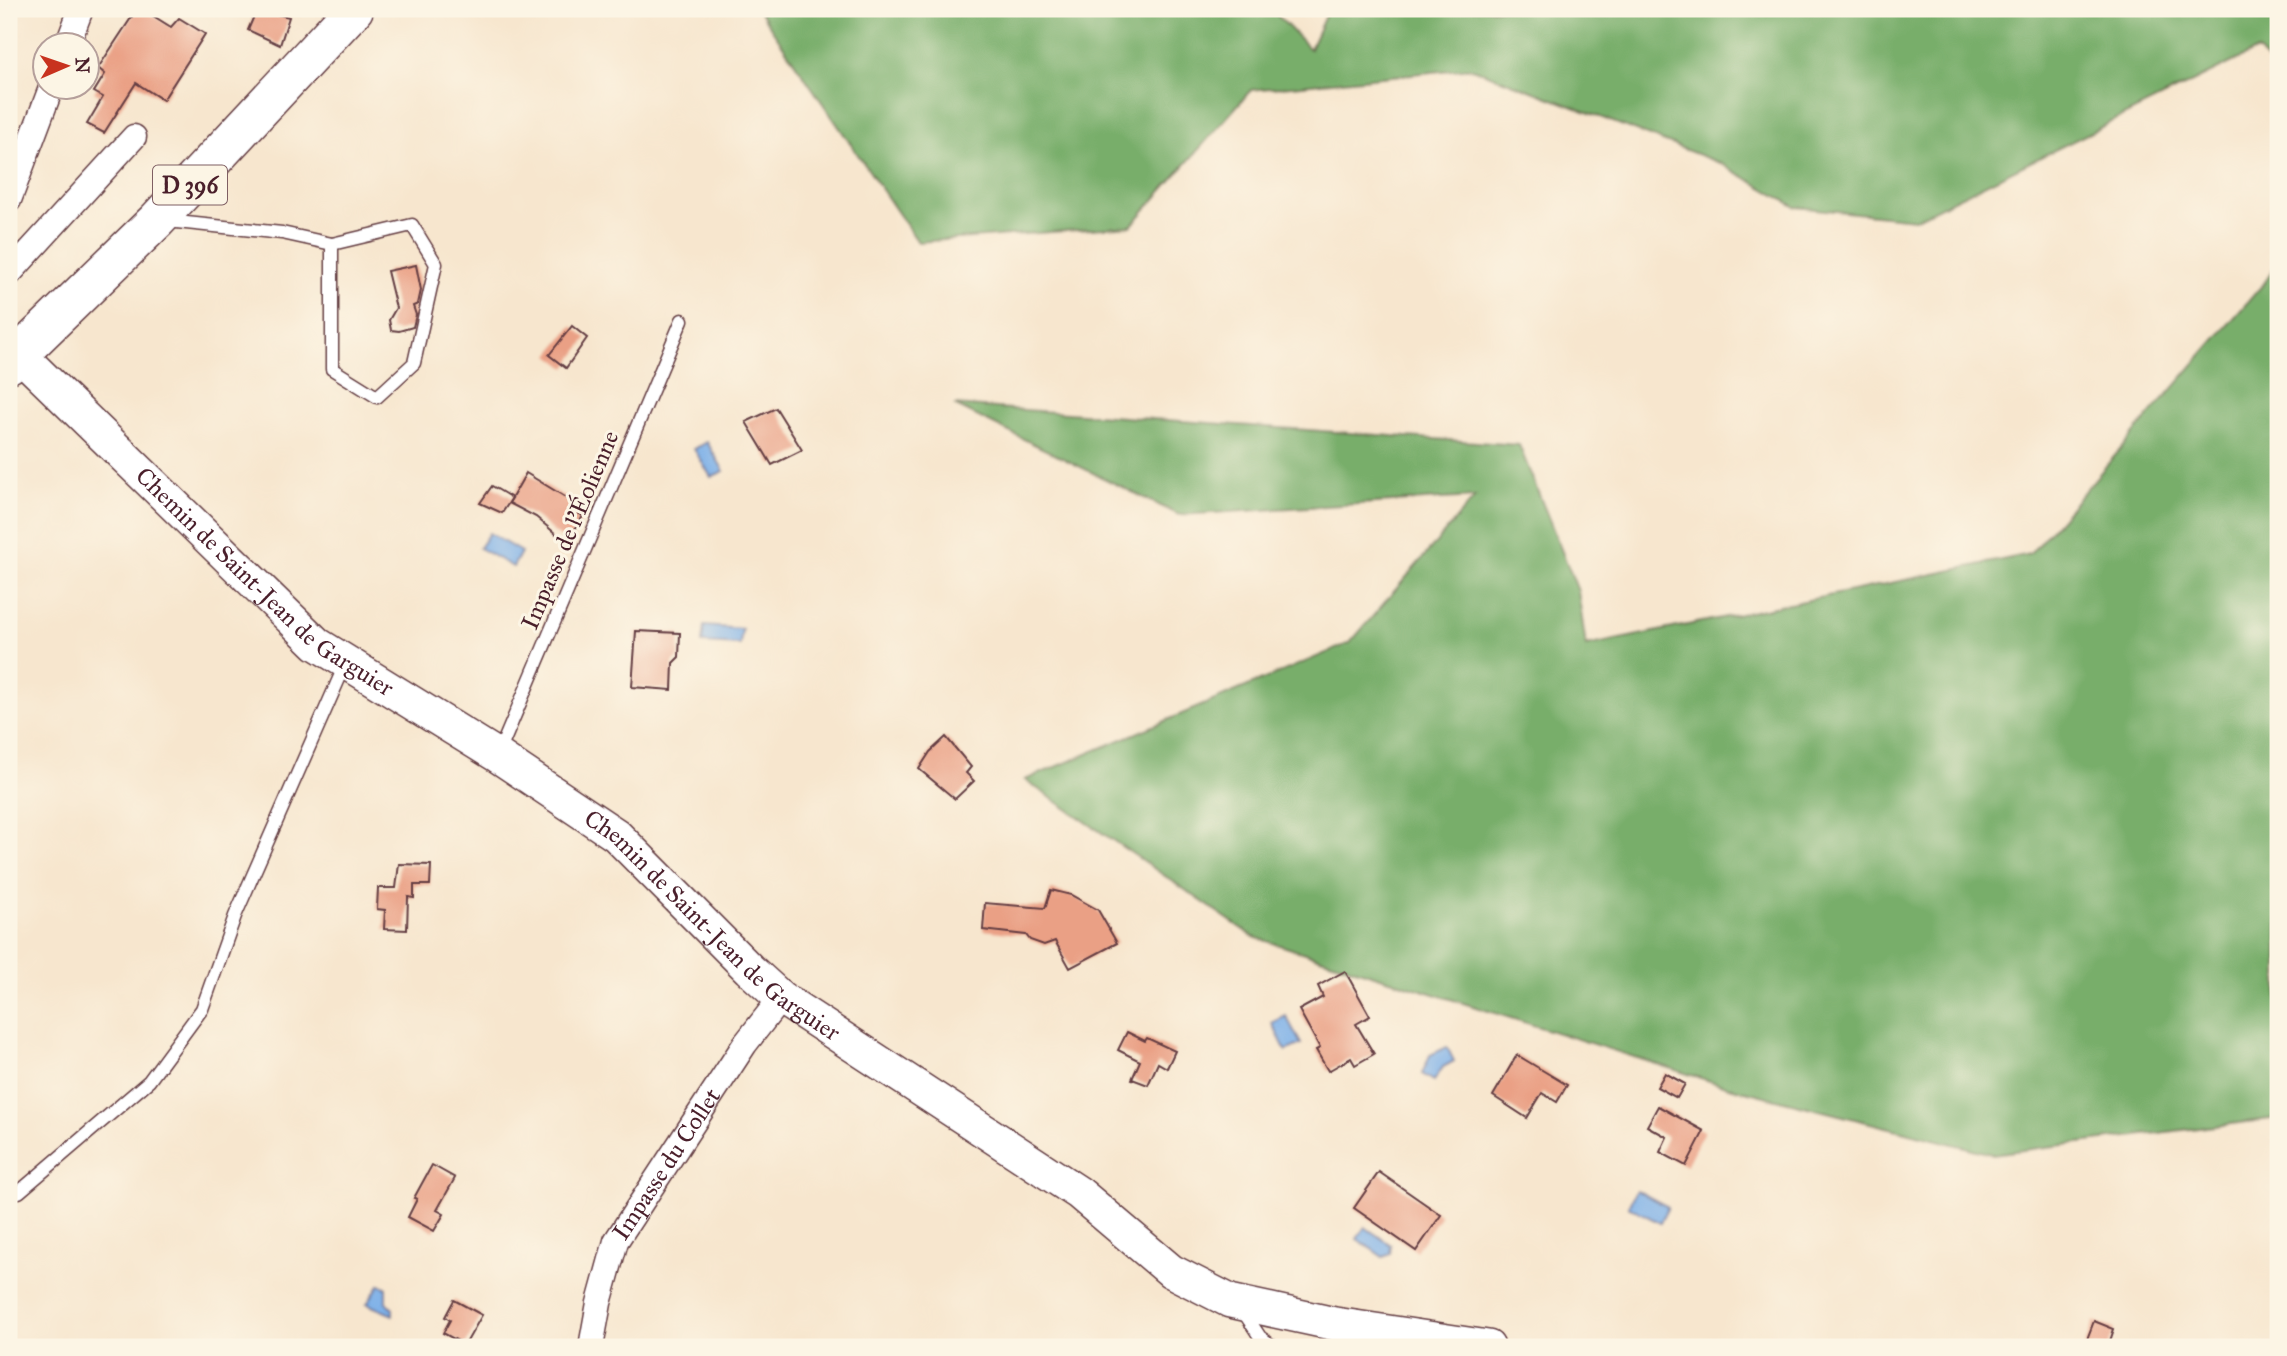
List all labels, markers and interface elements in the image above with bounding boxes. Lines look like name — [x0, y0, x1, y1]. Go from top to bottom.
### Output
north arrow — [32, 32, 102, 102]
text: N — [71, 57, 94, 74]
road number: D 396 — [153, 166, 227, 204]
street label: Impasse de l'Éolienne — [515, 426, 625, 634]
street label: Chemin de Saint-Jean de Garguier — [129, 461, 399, 703]
street label: Chemin de Saint-Jean de Garguier — [579, 803, 846, 1048]
street label: Impasse du Collet — [606, 1082, 727, 1246]

